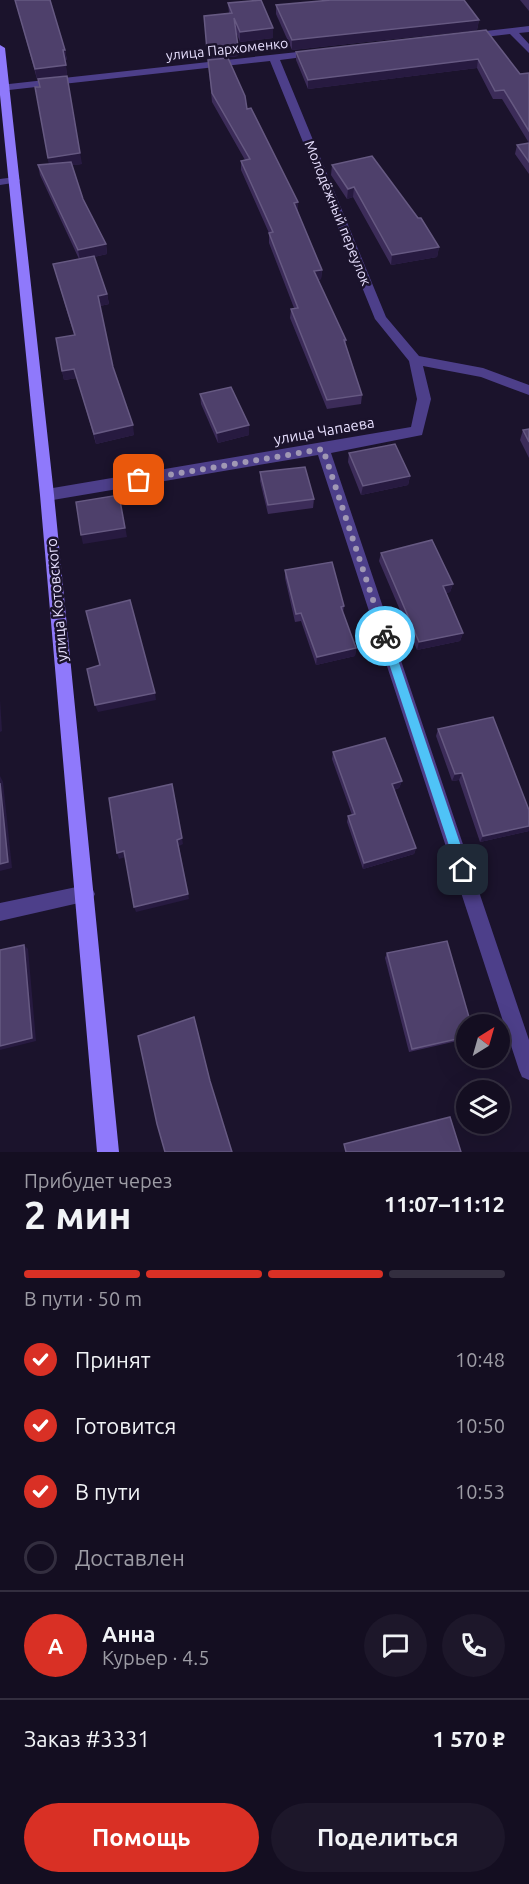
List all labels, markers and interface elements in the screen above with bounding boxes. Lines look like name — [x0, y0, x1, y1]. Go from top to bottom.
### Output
street label: улица Пархоменко — [165, 35, 289, 63]
street label: Молодёжный переулок — [302, 138, 374, 288]
street label: улица Чапаева — [272, 413, 376, 448]
pin — [113, 454, 164, 505]
icon: bag — [122, 463, 155, 496]
street label: улица Котовского — [43, 538, 70, 663]
courier — [355, 606, 415, 666]
icon: bike — [369, 620, 402, 653]
pin — [437, 844, 488, 895]
icon: home — [446, 853, 479, 886]
north arrow — [456, 1014, 510, 1068]
map controls — [456, 1014, 510, 1134]
button: layers — [456, 1080, 510, 1134]
text: Прибудет через — [24, 1169, 172, 1192]
text: 11:07–11:12 — [384, 1191, 505, 1216]
text: 2 мин — [24, 1193, 132, 1236]
text: В пути · 50 m — [24, 1287, 142, 1310]
icon: check — [24, 1343, 57, 1376]
text: Принят — [75, 1347, 151, 1372]
text: 10:48 — [455, 1348, 505, 1371]
icon: check — [24, 1409, 57, 1442]
text: Готовится — [75, 1413, 176, 1438]
text: 10:50 — [455, 1414, 505, 1437]
icon: check — [24, 1475, 57, 1508]
text: В пути — [75, 1479, 141, 1504]
text: 10:53 — [455, 1480, 505, 1503]
text: Доставлен — [75, 1545, 185, 1570]
button: chat — [364, 1614, 427, 1677]
button: phone — [442, 1614, 505, 1677]
text: Анна — [102, 1621, 155, 1646]
text: А — [48, 1633, 63, 1658]
text: Курьер · 4.5 — [102, 1646, 209, 1669]
text: Заказ #3331 — [24, 1726, 150, 1751]
text: 1 570 ₽ — [433, 1726, 505, 1751]
button: Помощь — [24, 1803, 259, 1872]
button: Поделиться — [271, 1803, 505, 1872]

